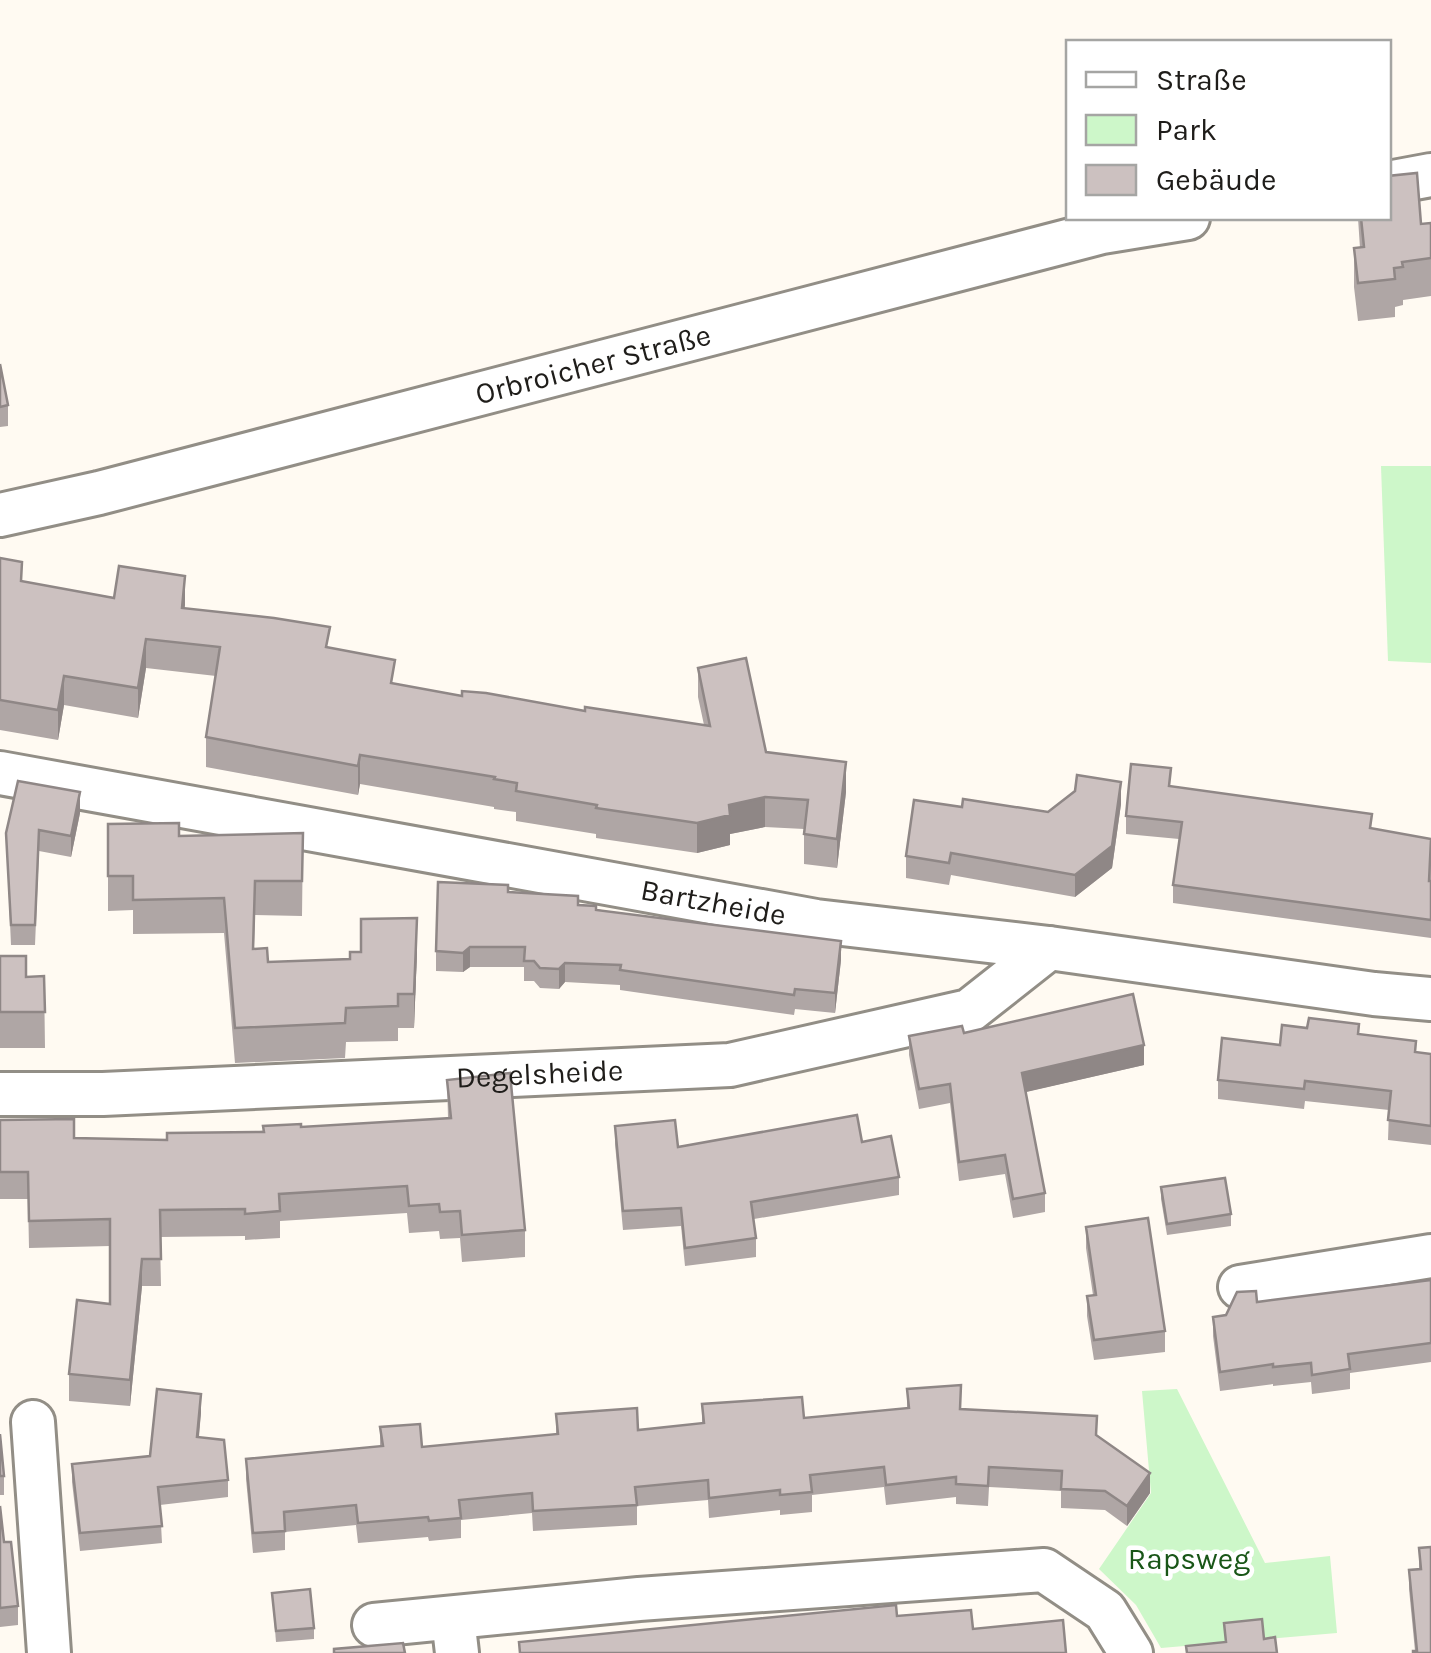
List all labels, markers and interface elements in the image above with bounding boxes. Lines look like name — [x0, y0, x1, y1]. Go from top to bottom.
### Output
legend — [1066, 40, 1391, 220]
text: Straße — [1156, 62, 1247, 98]
text: Park — [1156, 112, 1217, 148]
text: Gebäude — [1156, 162, 1276, 198]
street label: Orbroicher Straße — [472, 317, 715, 412]
street label: Bartzheide — [638, 872, 789, 933]
street label: Degelsheide — [455, 1052, 624, 1096]
park label: Rapsweg — [1128, 1541, 1250, 1577]

